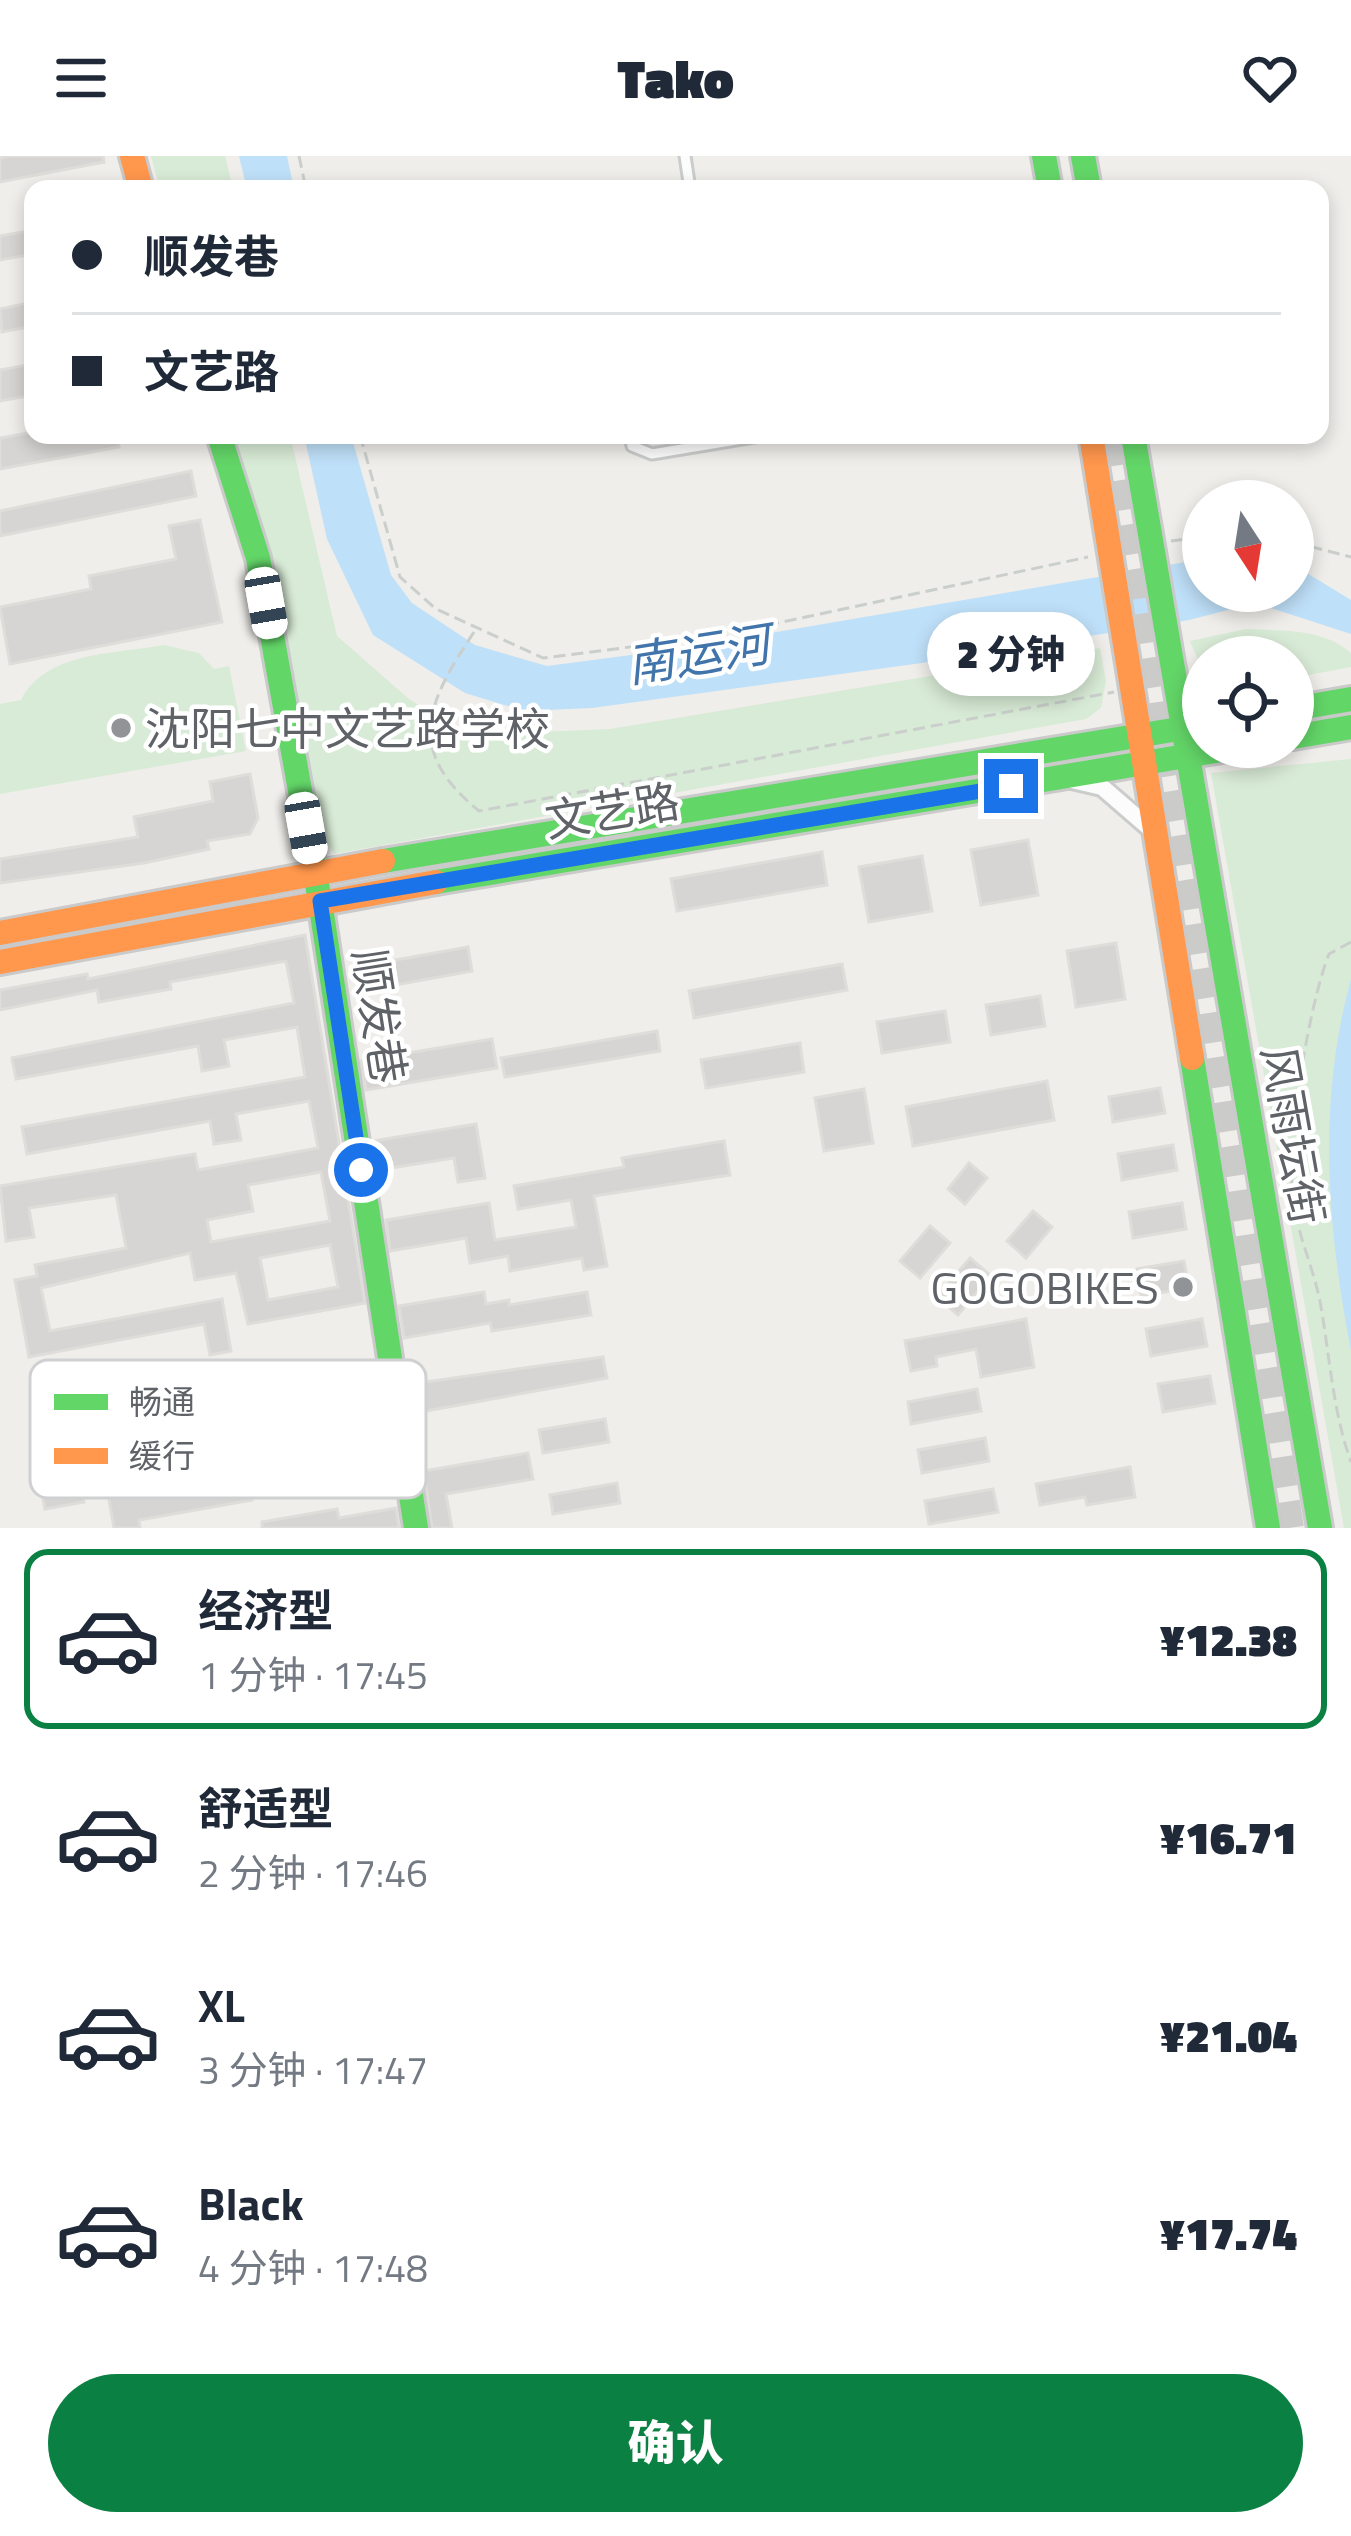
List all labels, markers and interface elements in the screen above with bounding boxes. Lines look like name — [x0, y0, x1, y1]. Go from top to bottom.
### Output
text: Tako — [617, 37, 734, 119]
icon: menu — [48, 45, 114, 111]
icon: heart — [1237, 45, 1303, 111]
text: 顺发巷 — [144, 222, 279, 290]
text: 文艺路 — [144, 337, 279, 405]
north arrow — [1182, 480, 1314, 612]
map controls — [1182, 480, 1314, 768]
car — [242, 564, 290, 642]
water label: 南运河 — [621, 605, 783, 701]
callout: 2 分钟 — [927, 612, 1095, 696]
text: 2 分钟 — [957, 624, 1065, 683]
button: locate — [1182, 636, 1314, 768]
place label: 沈阳七中文艺路学校 — [145, 694, 550, 762]
marker: 沈阳七中文艺路学校 — [108, 715, 134, 741]
route end — [984, 759, 1038, 813]
street label: 文艺路 — [540, 766, 684, 854]
car — [282, 789, 330, 867]
street label: 顺发巷 — [336, 944, 424, 1088]
street label: 风雨坛街 — [1245, 1040, 1343, 1230]
route start — [334, 1143, 388, 1197]
place label: GOGOBIKES — [931, 1253, 1159, 1321]
marker: GOGOBIKES — [1170, 1274, 1196, 1300]
legend — [30, 1360, 426, 1498]
text: 畅通 — [129, 1377, 195, 1427]
text: 缓行 — [129, 1431, 195, 1481]
text: 经济型 — [198, 1576, 333, 1644]
icon: car — [54, 1585, 162, 1693]
text: ¥12.38 — [1159, 1605, 1297, 1673]
text: 1 分钟 · 17:45 — [198, 1645, 428, 1704]
text: 舒适型 — [198, 1774, 333, 1842]
icon: car — [54, 1783, 162, 1891]
text: ¥16.71 — [1159, 1803, 1297, 1871]
text: 2 分钟 · 17:46 — [198, 1843, 428, 1902]
text: XL — [198, 1971, 245, 2039]
icon: car — [54, 1981, 162, 2089]
text: ¥21.04 — [1159, 2001, 1297, 2069]
text: 3 分钟 · 17:47 — [198, 2040, 428, 2099]
text: Black — [198, 2169, 304, 2237]
icon: car — [54, 2179, 162, 2287]
text: ¥17.74 — [1159, 2199, 1297, 2267]
text: 4 分钟 · 17:48 — [198, 2238, 428, 2297]
button: 确认 — [48, 2374, 1303, 2512]

